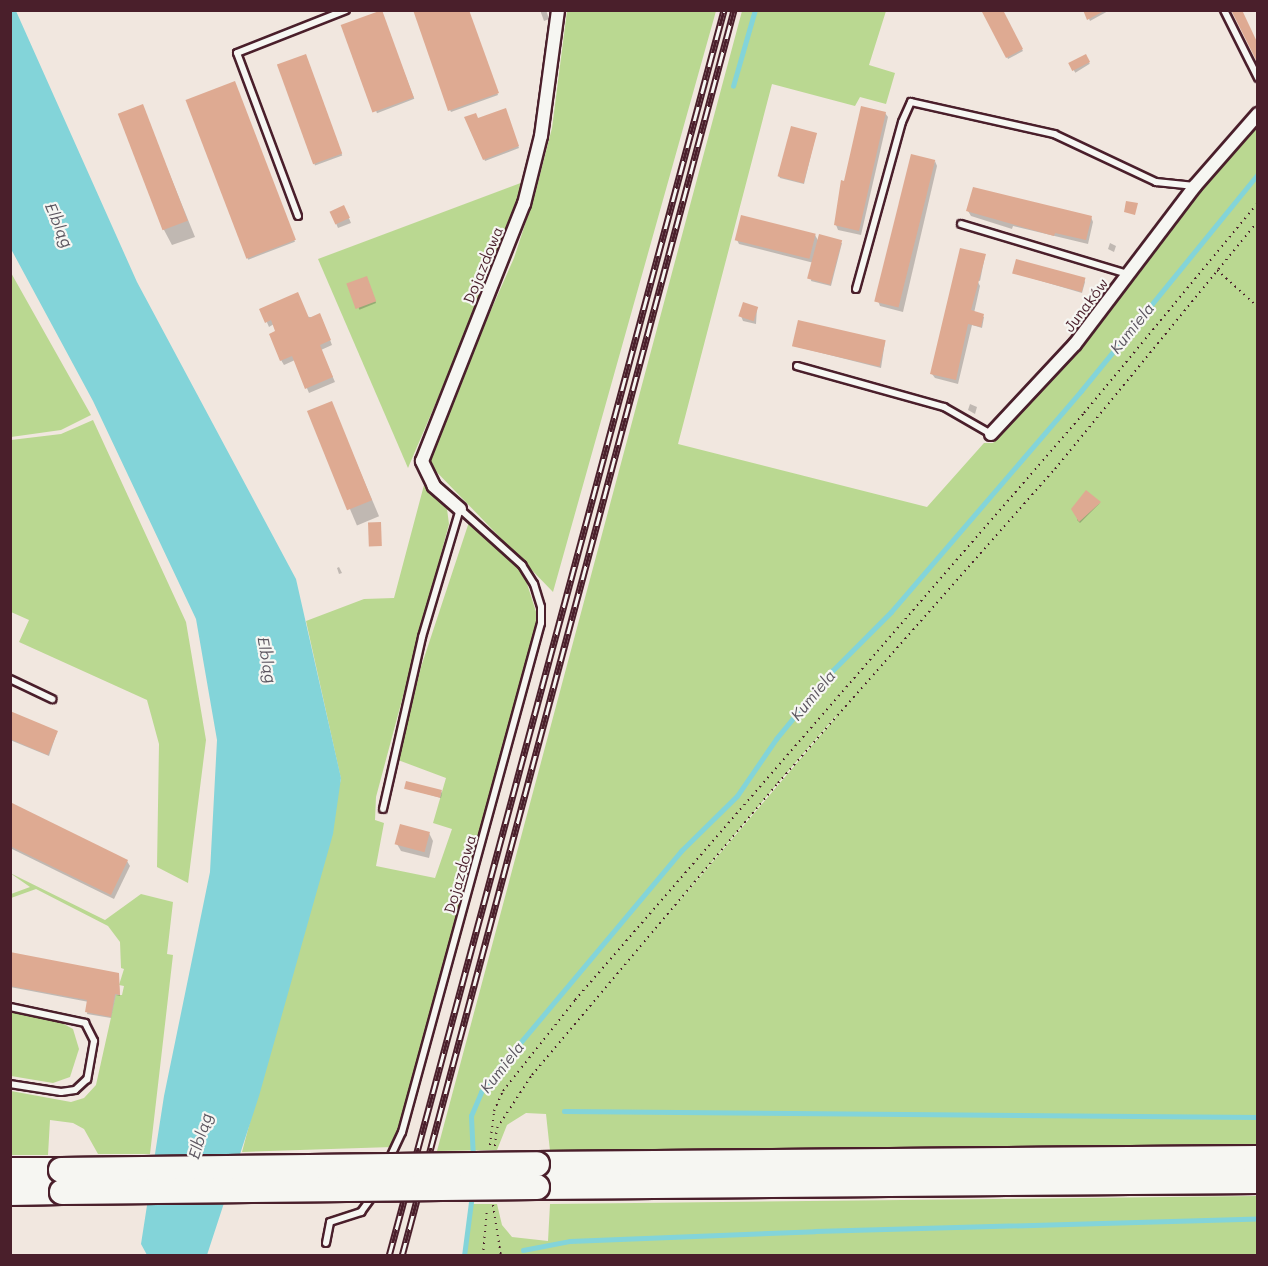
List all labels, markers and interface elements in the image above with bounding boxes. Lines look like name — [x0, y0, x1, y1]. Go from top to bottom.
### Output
water label: Elbląg — [41, 200, 77, 250]
street label: Dojazdowa — [459, 224, 507, 306]
street label: Junaków — [1060, 275, 1112, 335]
water label: Kumiela — [1106, 299, 1158, 357]
water label: Elbląg — [253, 635, 281, 685]
water label: Kumiela — [786, 666, 840, 724]
street label: Dojazdowa — [440, 832, 480, 916]
water label: Kumiela — [476, 1037, 528, 1097]
water label: Elbląg — [184, 1111, 216, 1161]

